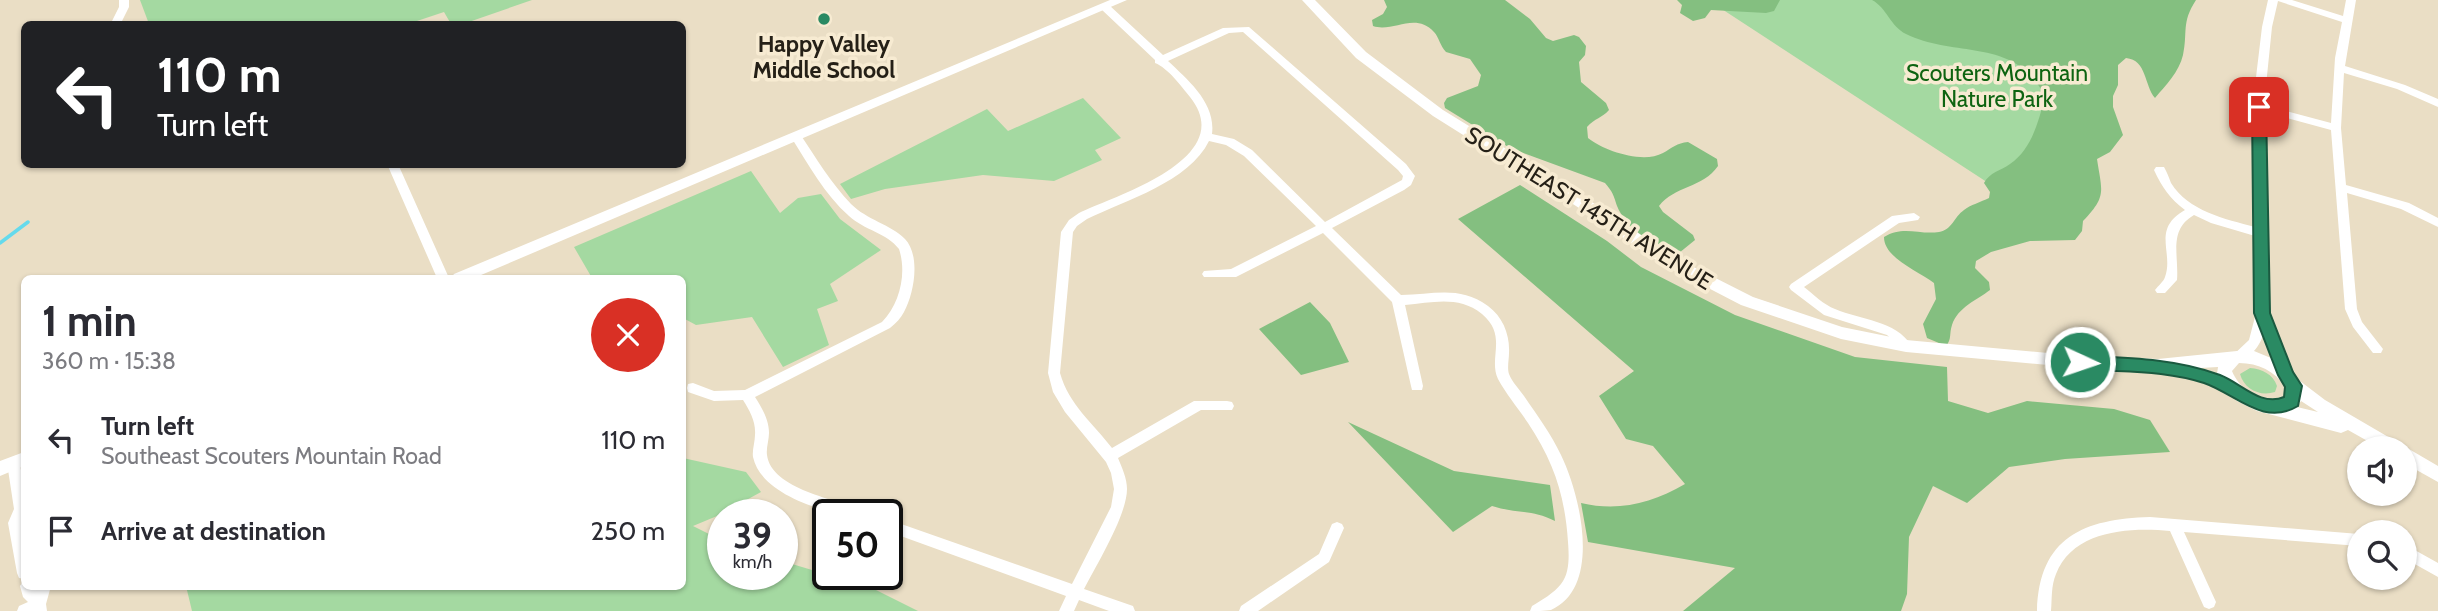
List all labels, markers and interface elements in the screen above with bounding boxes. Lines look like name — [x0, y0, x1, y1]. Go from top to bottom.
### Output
marker: Happy Valley Middle School — [816, 11, 832, 27]
place label: Happy Valley Middle School — [753, 30, 895, 84]
text: 110 m — [157, 45, 281, 104]
icon: left — [42, 49, 133, 140]
park label: Scouters Mountain Nature Park — [1906, 59, 2088, 113]
pin — [2229, 77, 2289, 137]
icon: arrive — [2240, 88, 2278, 126]
text: Turn left — [157, 105, 268, 144]
street label: SOUTHEAST 145TH AVENUE — [1460, 120, 1718, 296]
text: 1 min — [42, 295, 137, 347]
button: close — [591, 298, 665, 372]
position arrow — [2043, 325, 2117, 399]
text: 360 m · 15:38 — [42, 347, 176, 375]
text: Turn left — [101, 410, 194, 442]
icon: left — [42, 421, 80, 459]
text: 110 m — [601, 424, 665, 456]
map controls — [2347, 436, 2417, 590]
button: sound — [2347, 436, 2417, 506]
text: Southeast Scouters Mountain Road — [101, 442, 442, 470]
speed limit sign: 50 — [812, 499, 903, 590]
icon: arrive — [42, 512, 80, 550]
text: 39 — [733, 514, 772, 557]
text: Arrive at destination — [101, 515, 326, 547]
text: 250 m — [591, 515, 665, 547]
button: search — [2347, 520, 2417, 590]
text: km/h — [733, 551, 772, 573]

